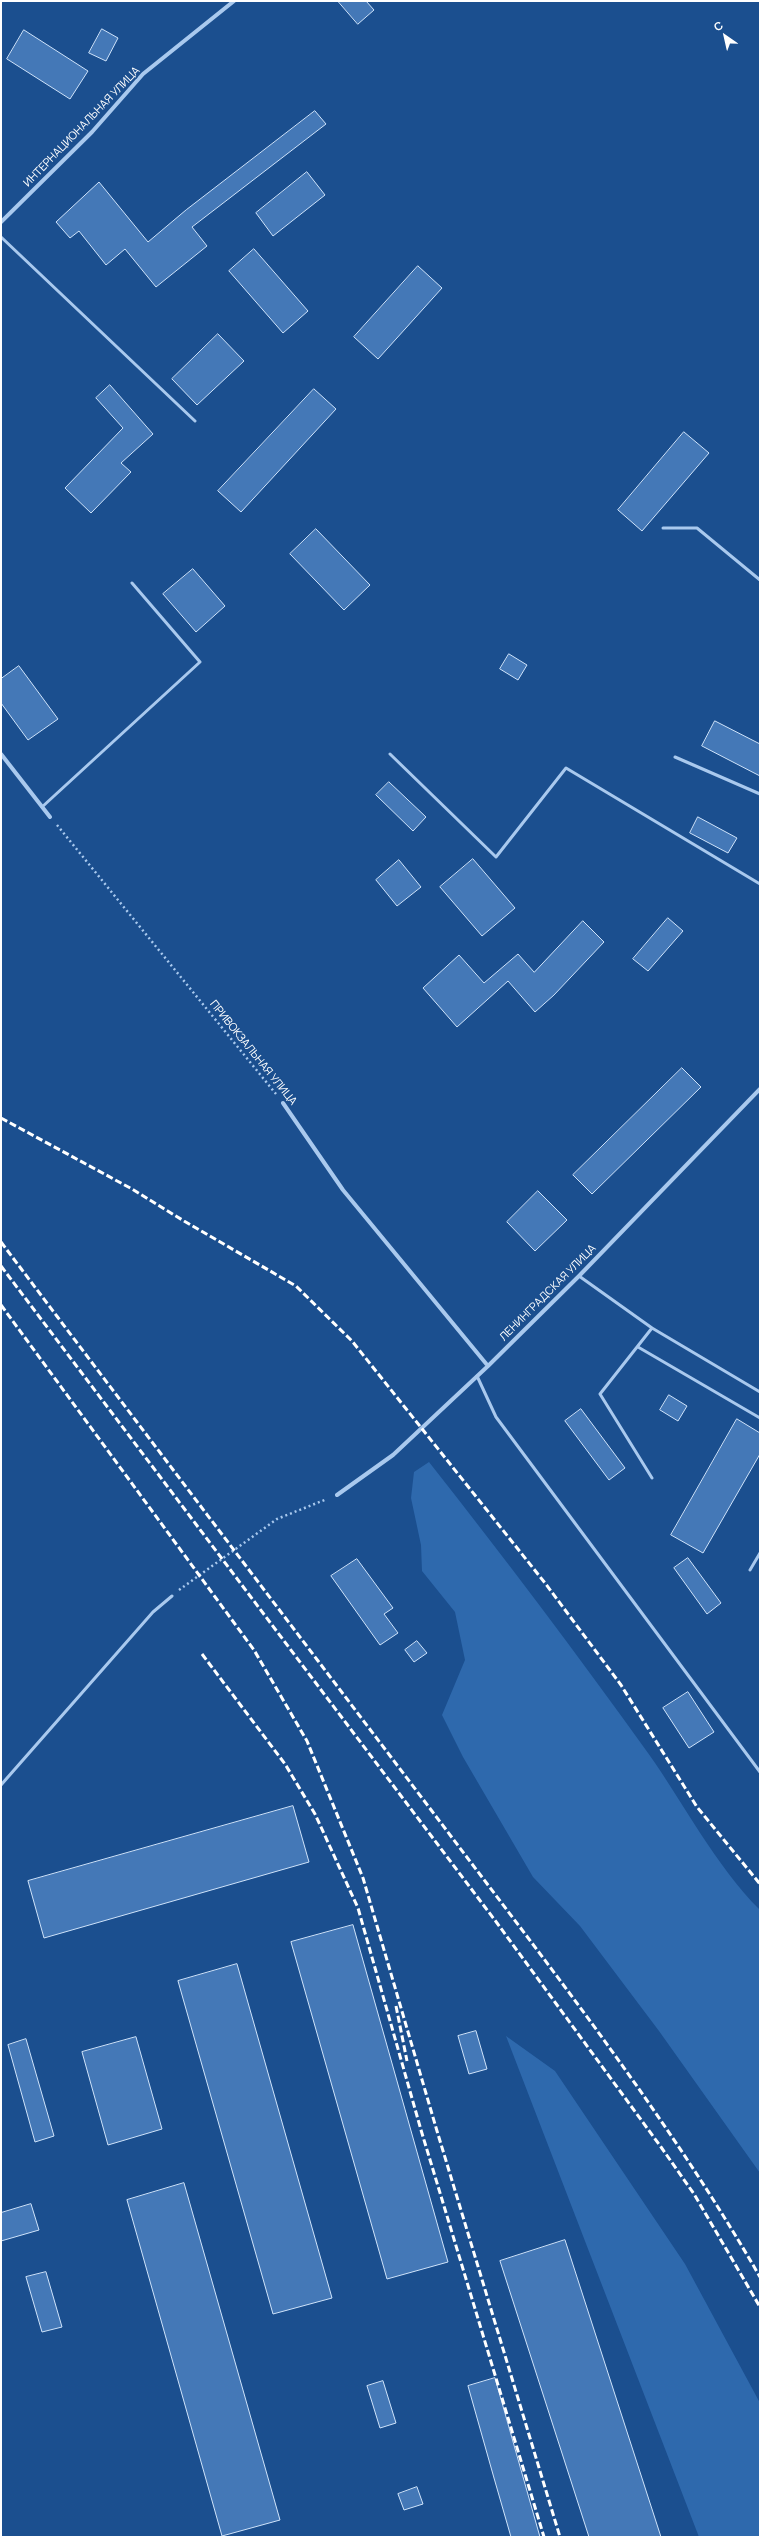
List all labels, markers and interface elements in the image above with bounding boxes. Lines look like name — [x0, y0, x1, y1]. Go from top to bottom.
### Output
north arrow — [705, 16, 745, 56]
text: С — [710, 17, 726, 34]
street label: ИНТЕРНАЦИОНАЛЬНАЯ УЛИЦА — [21, 64, 143, 190]
street label: ПРИВОКЗАЛЬНАЯ УЛИЦА — [207, 998, 299, 1108]
street label: ЛЕНИНГРАДСКАЯ УЛИЦА — [497, 1242, 599, 1344]

